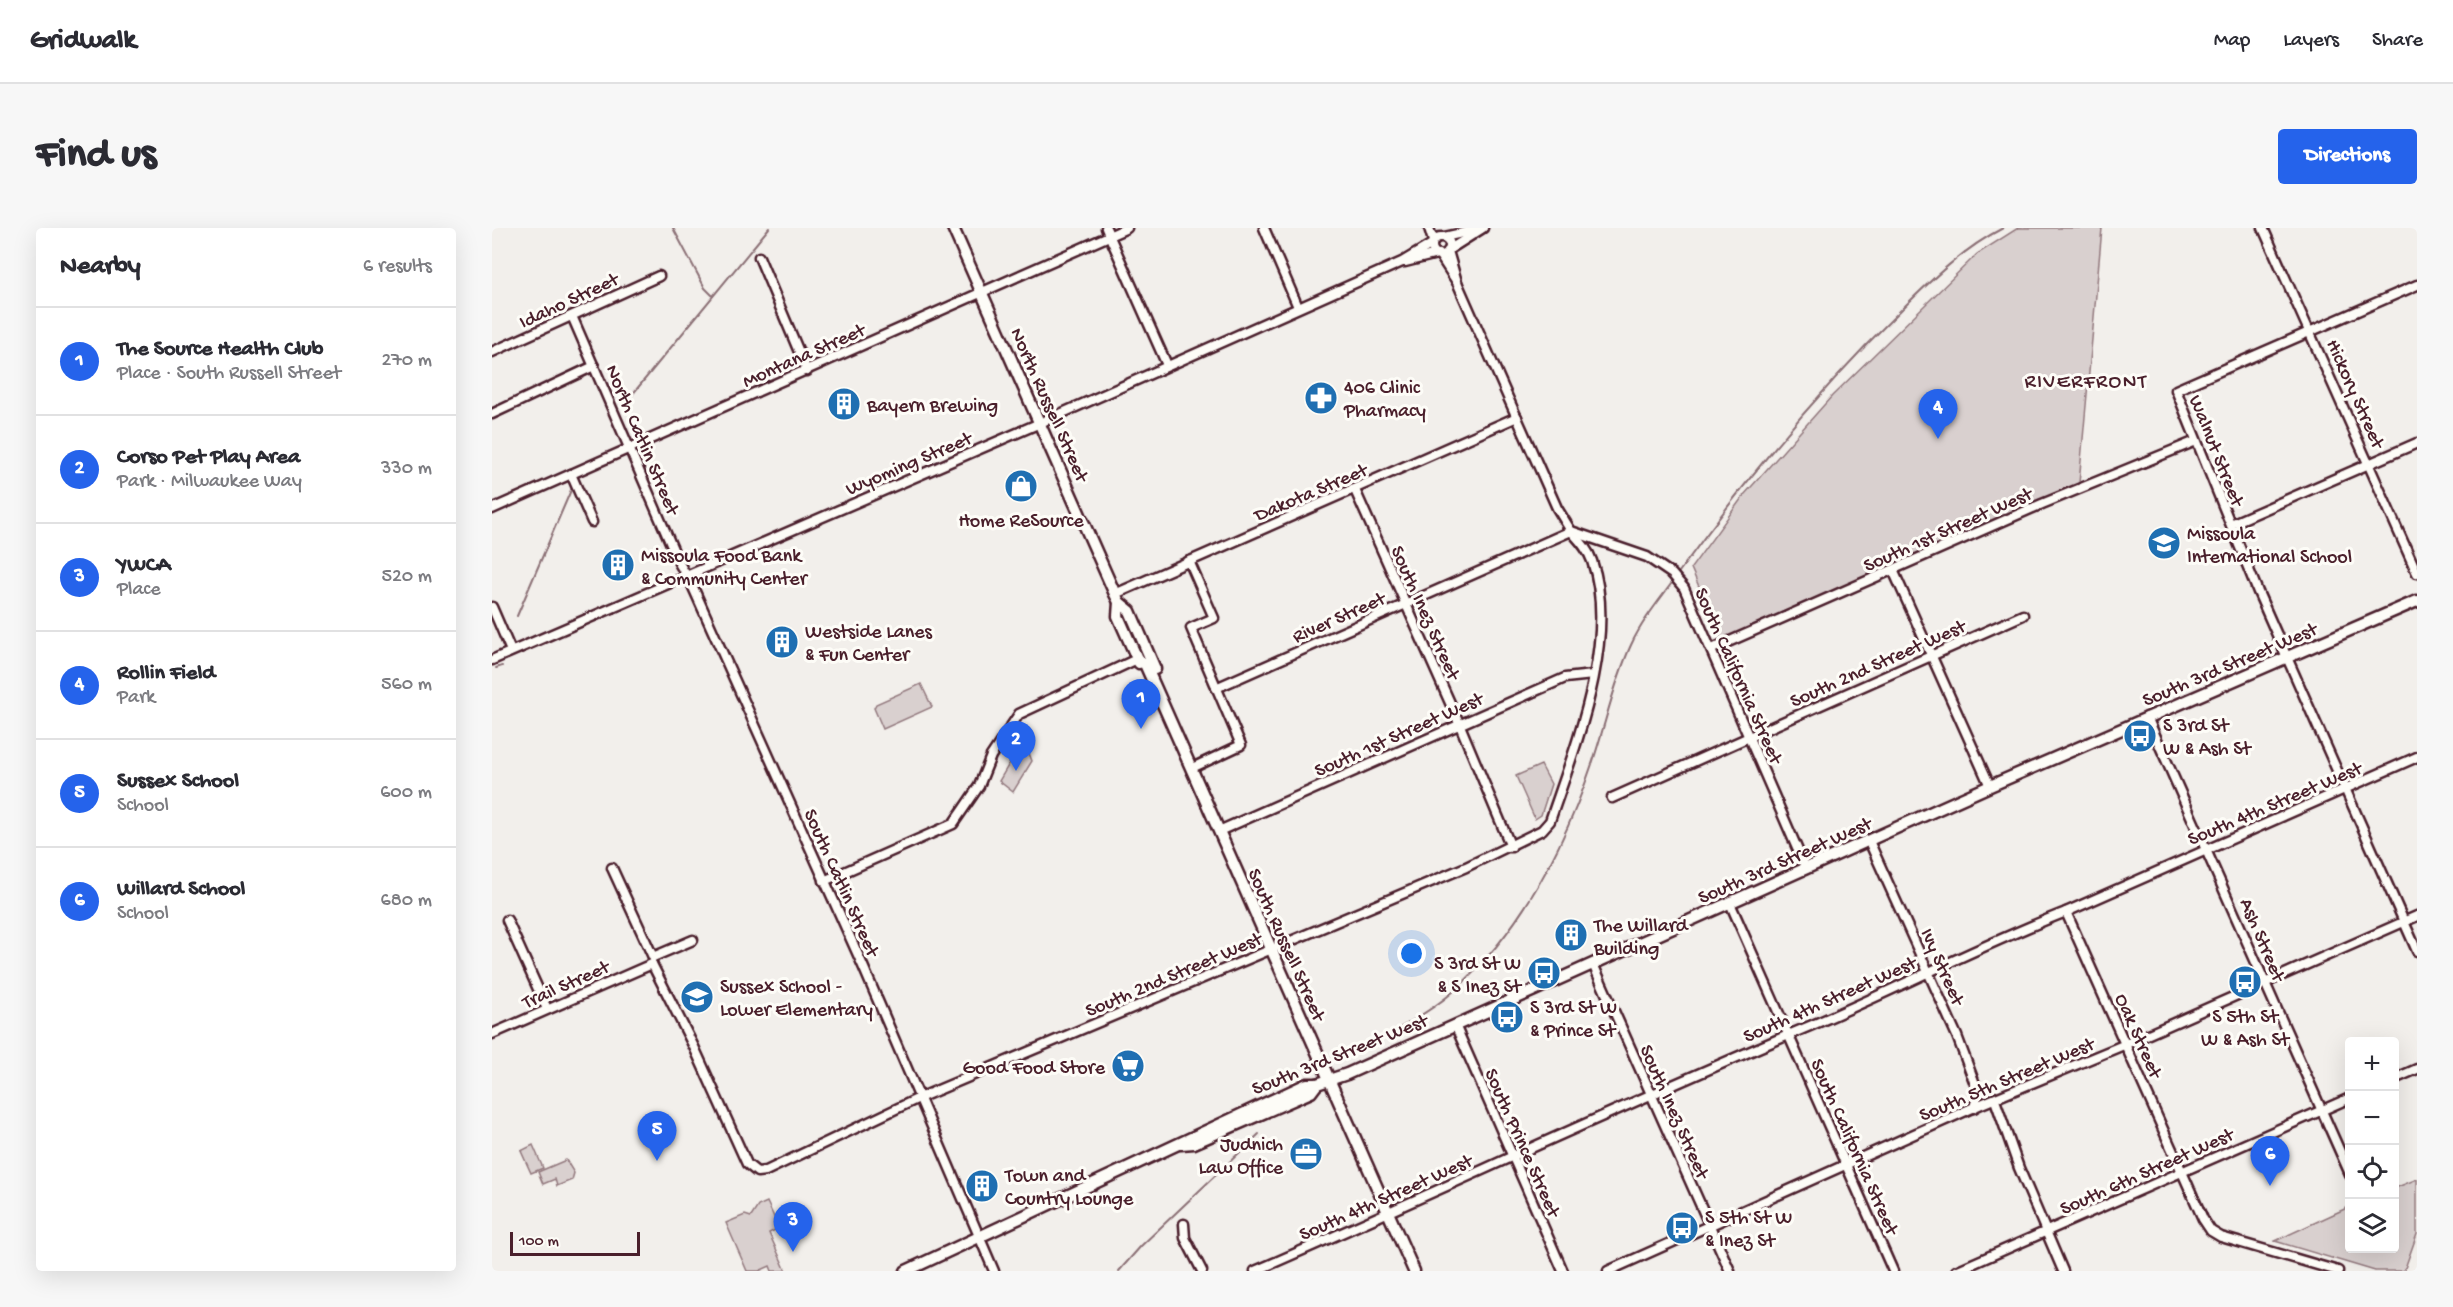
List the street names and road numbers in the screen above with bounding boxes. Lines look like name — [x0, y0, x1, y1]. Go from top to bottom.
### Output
street label: Idaho Street — [516, 268, 624, 335]
street label: Montana Street — [740, 319, 871, 394]
street label: North Russell Street — [1004, 325, 1093, 488]
street label: Hickory Street — [2320, 336, 2389, 454]
street label: North Catlin Street — [599, 362, 683, 520]
street label: Walnut Street — [2182, 392, 2248, 512]
street label: Wyoming Street — [843, 428, 978, 502]
street label: Dakota Street — [1249, 459, 1373, 529]
street label: South 1st Street West — [1861, 483, 2038, 579]
street label: South Inez Street — [1384, 543, 1464, 686]
street label: South California Street — [1688, 585, 1787, 770]
street label: River Street — [1289, 588, 1391, 650]
street label: South 2nd Street West — [1787, 615, 1971, 714]
street label: South 3rd Street West — [2140, 618, 2323, 713]
street label: South 1st Street West — [1312, 688, 1489, 784]
street label: South 4th Street West — [2185, 757, 2367, 852]
street label: South Catlin Street — [797, 806, 883, 962]
street label: South 3rd Street West — [1695, 813, 1877, 911]
street label: South Russell Street — [1241, 866, 1330, 1027]
street label: Ash Street — [2233, 895, 2289, 987]
street label: Ivy Street — [1914, 925, 1969, 1011]
street label: South 2nd Street West — [1083, 928, 1268, 1024]
street label: South 4th Street West — [1740, 952, 1922, 1050]
street label: Trail Street — [518, 956, 615, 1016]
street label: Oak Street — [2108, 991, 2166, 1084]
street label: South 3rd Street West — [1249, 1010, 1433, 1102]
street label: South 5th Street West — [1916, 1033, 2100, 1128]
street label: South Inez Street — [1633, 1042, 1713, 1185]
street label: South California Street — [1804, 1056, 1903, 1241]
street label: South Prince Street — [1478, 1066, 1565, 1223]
street label: South 6th Street West — [2057, 1124, 2239, 1222]
street label: South 4th Street West — [1296, 1150, 1478, 1248]

